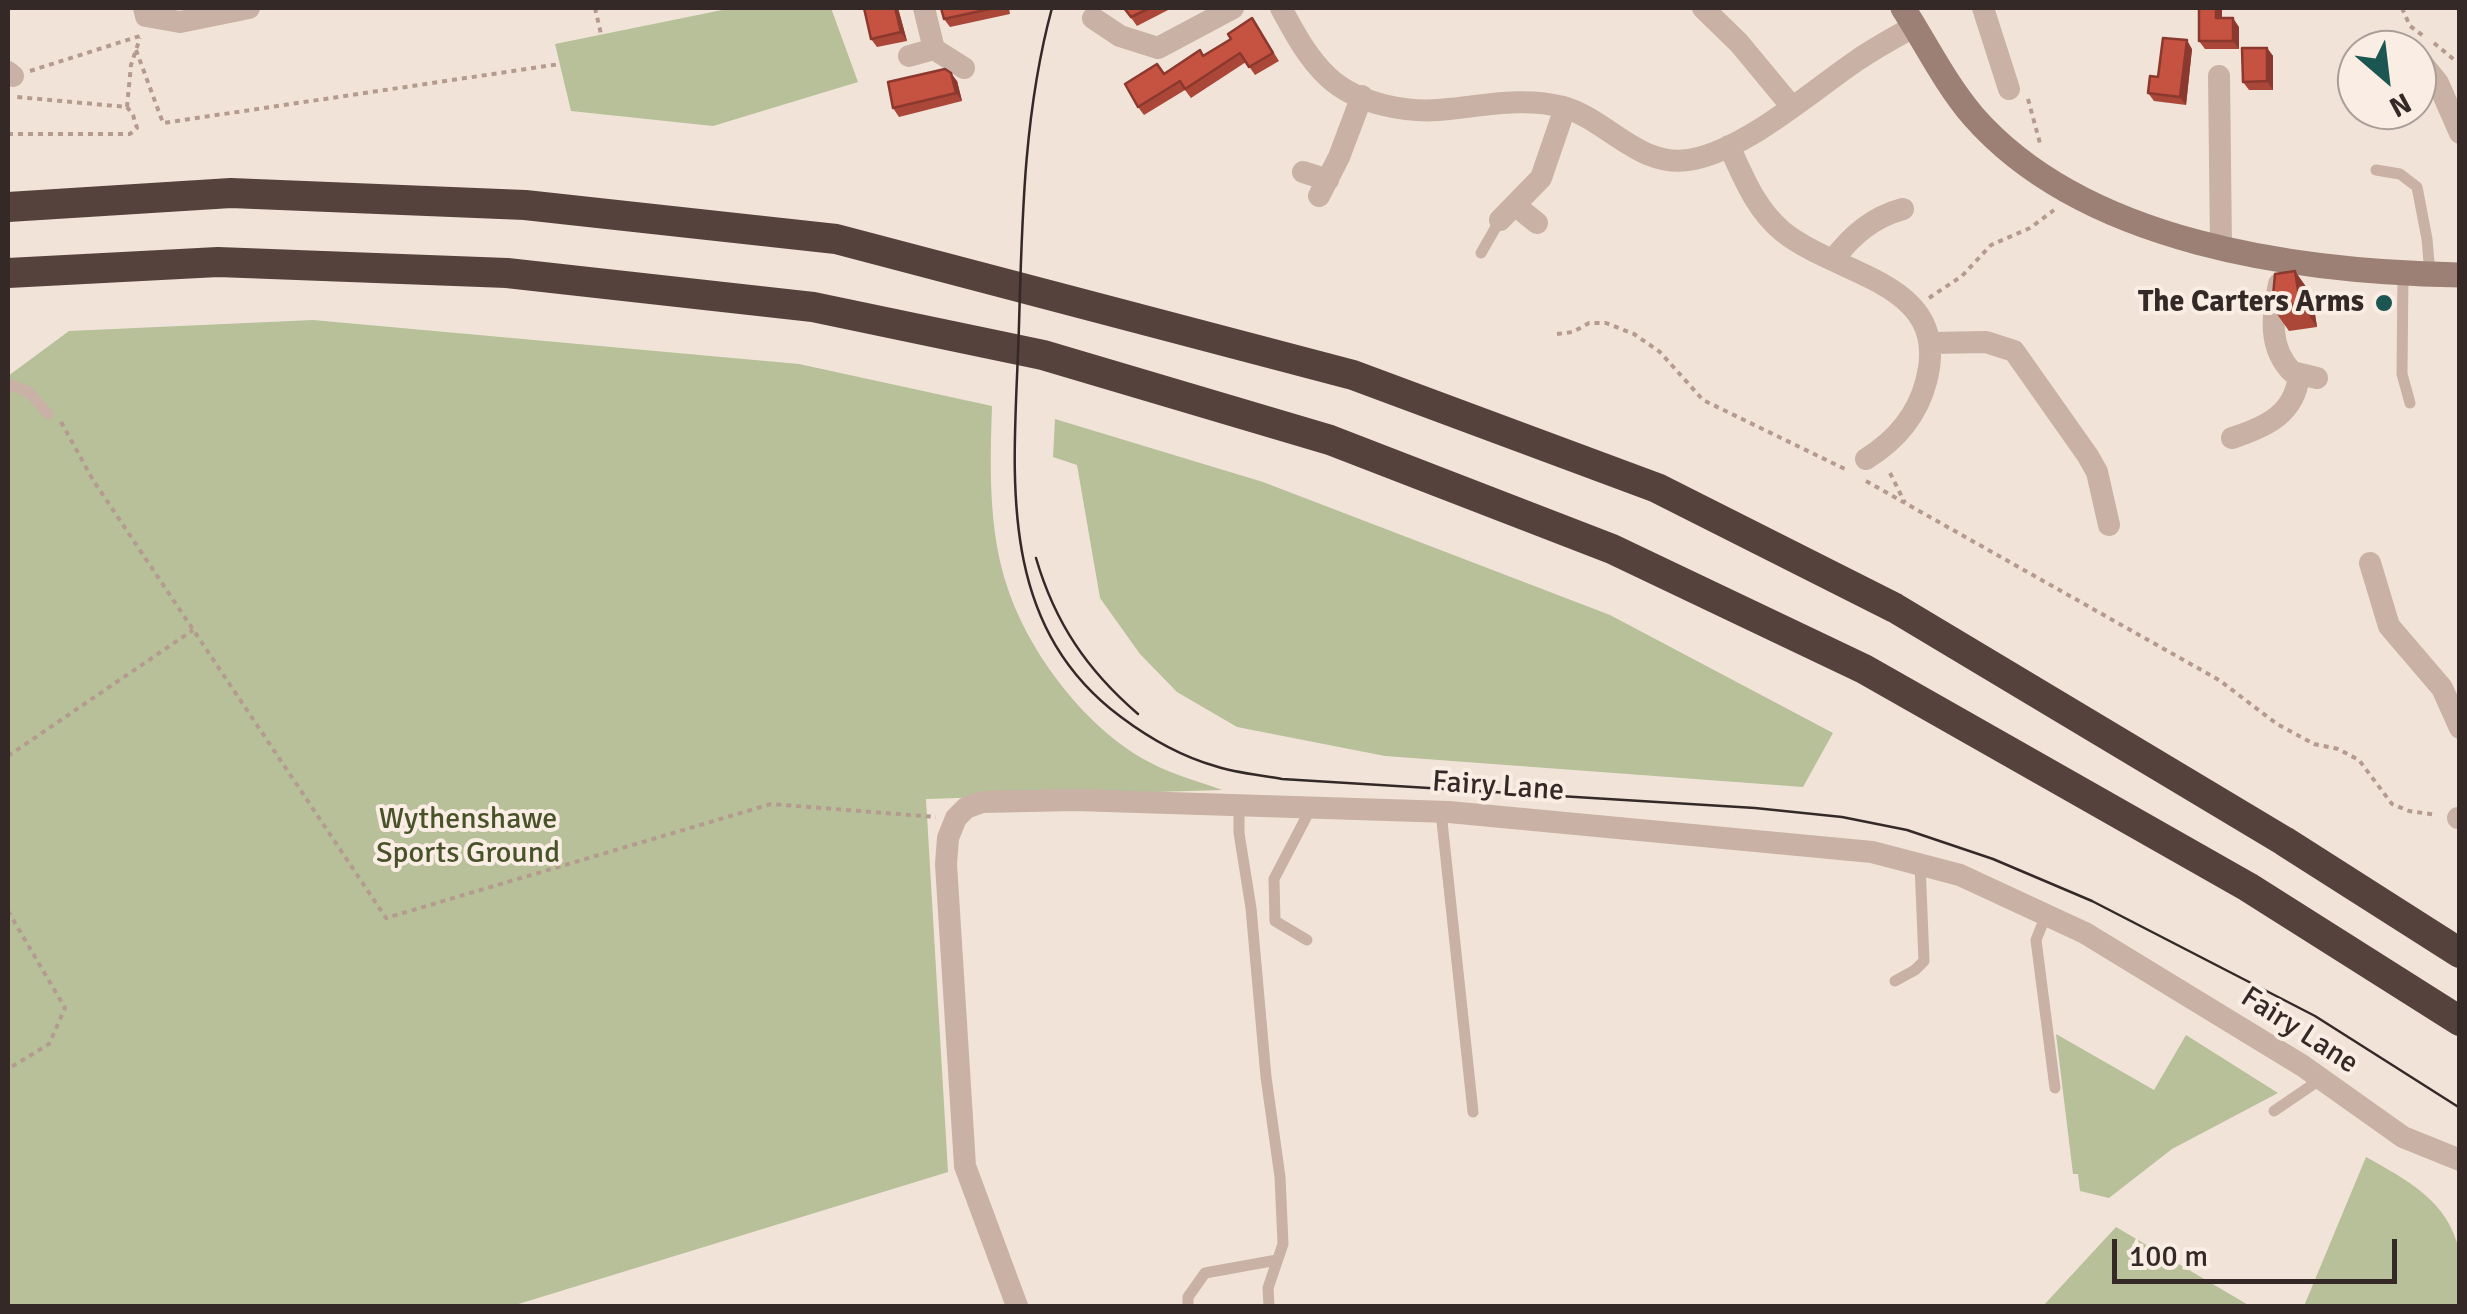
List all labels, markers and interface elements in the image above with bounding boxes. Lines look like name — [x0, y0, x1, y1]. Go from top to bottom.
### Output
north arrow — [2337, 30, 2437, 130]
text: N — [2384, 85, 2417, 124]
place label: The Carters Arms — [2138, 285, 2364, 321]
marker: The Carters Arms — [2373, 292, 2395, 314]
street label: Fairy Lane — [1431, 764, 1565, 810]
park label: Wythenshawe Sports Ground — [376, 802, 560, 872]
street label: Fairy Lane — [2234, 980, 2364, 1082]
scale bar — [2117, 1219, 2402, 1281]
text: 100 m — [2129, 1238, 2208, 1275]

